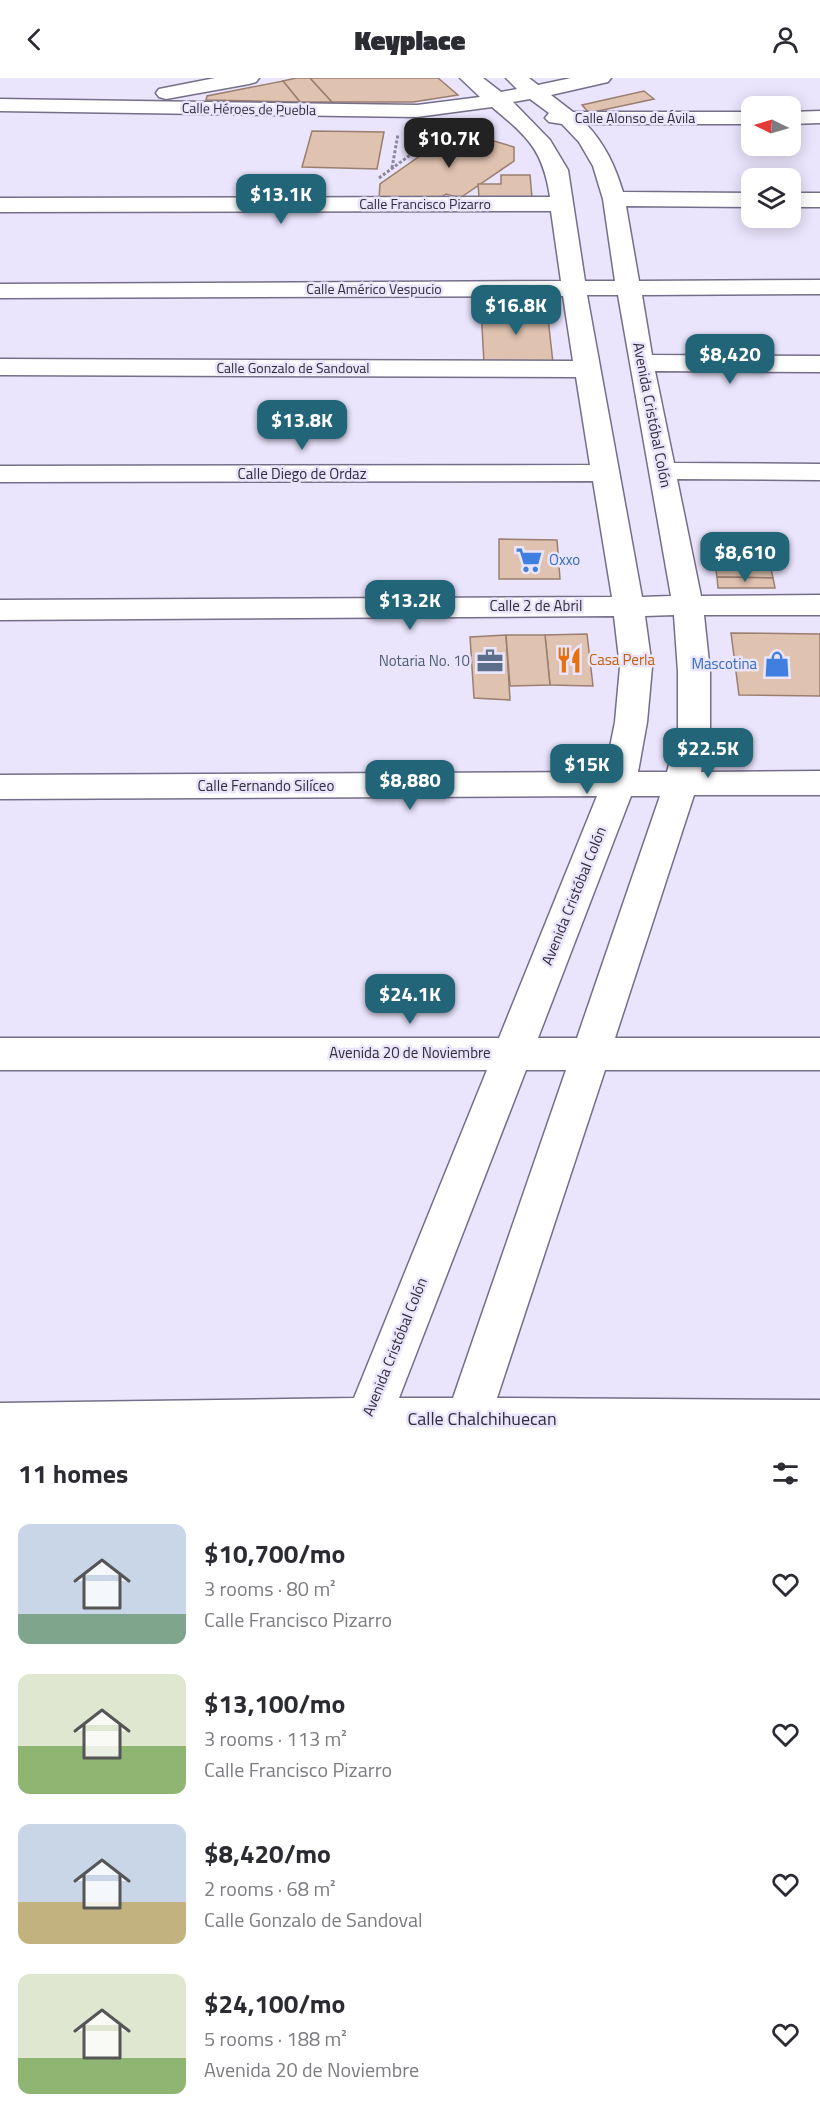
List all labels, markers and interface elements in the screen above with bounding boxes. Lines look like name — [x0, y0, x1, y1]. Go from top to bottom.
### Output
text: Keyplace — [355, 19, 465, 60]
icon: back — [18, 23, 51, 56]
icon: person — [769, 23, 802, 56]
north arrow — [741, 96, 801, 156]
map controls — [741, 96, 801, 228]
street label: Calle Héroes de Puebla — [182, 97, 316, 120]
street label: Calle Alonso de Ávila — [575, 107, 695, 128]
pin: $10.7K — [400, 118, 498, 169]
text: $10.7K — [418, 122, 480, 153]
button: layers — [741, 168, 801, 228]
pin: $13.1K — [232, 174, 330, 225]
text: $13.1K — [250, 178, 312, 209]
street label: Calle Francisco Pizarro — [359, 193, 491, 214]
street label: Calle Américo Vespucio — [306, 278, 442, 299]
pin: $16.8K — [467, 285, 565, 336]
text: $16.8K — [485, 289, 547, 320]
pin: $8,420 — [681, 334, 779, 385]
text: $8,420 — [699, 338, 761, 369]
street label: Avenida Cristóbal Colón — [627, 340, 678, 490]
street label: Calle Gonzalo de Sandoval — [216, 357, 370, 378]
pin: $13.8K — [253, 400, 351, 451]
text: $13.8K — [271, 404, 333, 435]
street label: Calle Diego de Ordaz — [238, 462, 367, 485]
pin: $8,610 — [696, 532, 794, 583]
text: $8,610 — [714, 536, 776, 567]
supermarket icon: Oxxo — [514, 545, 544, 575]
place label: Oxxo — [549, 548, 580, 571]
pin: $13.2K — [361, 580, 459, 631]
text: $13.2K — [379, 584, 441, 615]
street label: Calle 2 de Abril — [490, 594, 582, 617]
restaurant icon: Casa Perla — [554, 645, 584, 675]
office icon: Notaria No. 10 — [475, 646, 505, 676]
place label: Casa Perla — [589, 648, 656, 671]
place label: Notaria No. 10 — [379, 649, 470, 672]
shop icon: Mascotina — [762, 649, 792, 679]
place label: Mascotina — [691, 652, 757, 675]
pin: $22.5K — [659, 728, 757, 779]
text: $22.5K — [677, 732, 739, 763]
pin: $15K — [551, 744, 623, 795]
text: $15K — [564, 748, 610, 779]
pin: $8,880 — [361, 760, 459, 811]
text: $8,880 — [379, 764, 441, 795]
street label: Calle Fernando Silíceo — [198, 774, 334, 797]
street label: Avenida Cristóbal Colón — [535, 823, 612, 969]
pin: $24.1K — [361, 974, 459, 1025]
text: $24.1K — [379, 978, 441, 1009]
street label: Avenida 20 de Noviembre — [329, 1041, 491, 1064]
street label: Avenida Cristóbal Colón — [356, 1274, 433, 1420]
street label: Calle Chalchihuecan — [407, 1405, 557, 1432]
text: 11 homes — [18, 1454, 128, 1493]
icon: filters — [769, 1457, 802, 1490]
text: $10,700/mo — [204, 1534, 345, 1573]
icon: home — [66, 1548, 138, 1620]
icon: heart — [769, 1568, 802, 1601]
text: 3 rooms · 80 m² — [204, 1573, 336, 1604]
text: Calle Francisco Pizarro — [204, 1604, 392, 1635]
text: $13,100/mo — [204, 1684, 345, 1723]
icon: home — [66, 1698, 138, 1770]
icon: heart — [769, 1718, 802, 1751]
text: 3 rooms · 113 m² — [204, 1723, 347, 1754]
text: Calle Francisco Pizarro — [204, 1754, 392, 1785]
text: $8,420/mo — [204, 1834, 331, 1873]
icon: home — [66, 1848, 138, 1920]
icon: heart — [769, 1868, 802, 1901]
text: 2 rooms · 68 m² — [204, 1873, 336, 1904]
text: Calle Gonzalo de Sandoval — [204, 1904, 423, 1935]
text: $24,100/mo — [204, 1984, 345, 2023]
icon: home — [66, 1998, 138, 2070]
icon: heart — [769, 2018, 802, 2051]
text: 5 rooms · 188 m² — [204, 2023, 347, 2054]
text: Avenida 20 de Noviembre — [204, 2054, 419, 2085]

